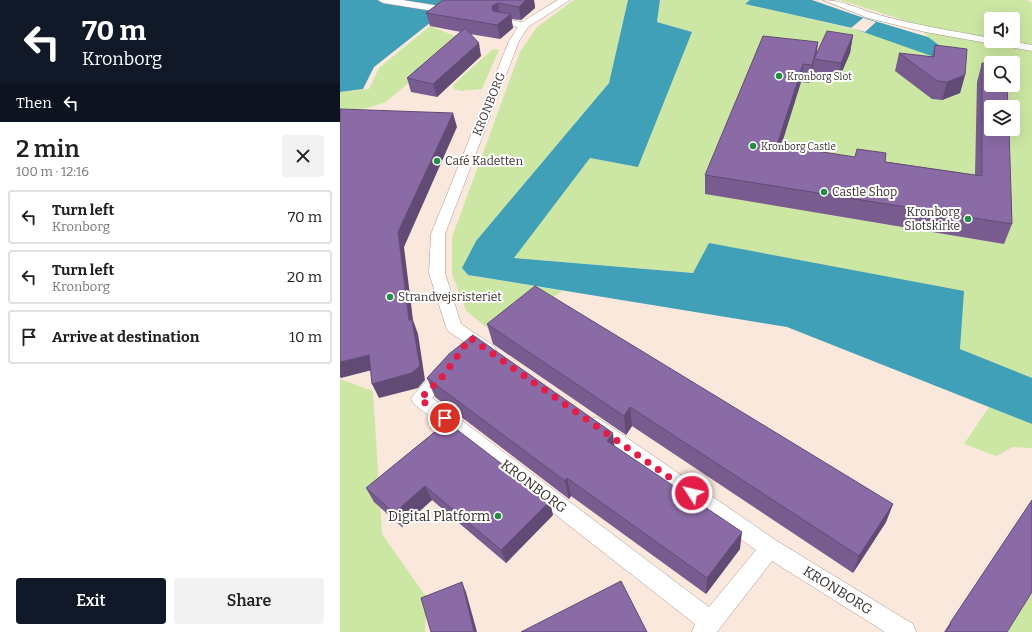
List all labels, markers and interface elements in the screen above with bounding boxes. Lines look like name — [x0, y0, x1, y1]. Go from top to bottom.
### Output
map controls — [984, 12, 1020, 136]
button: sound — [984, 12, 1020, 48]
text: 70 m — [82, 14, 146, 47]
icon: left — [16, 16, 68, 68]
text: Kronborg — [82, 48, 162, 70]
button: search — [984, 56, 1020, 92]
street label: KRONBORG — [470, 70, 508, 138]
marker: Kronborg Slot — [774, 71, 784, 81]
place label: Kronborg Slot — [787, 71, 852, 83]
icon: left — [60, 92, 82, 114]
text: Then — [16, 94, 52, 112]
button: layers — [984, 100, 1020, 136]
text: 2 min — [16, 135, 80, 163]
button: close — [282, 135, 324, 177]
marker: Kronborg Castle — [748, 141, 758, 151]
place label: Kronborg Castle — [761, 141, 836, 153]
place label: Café Kadetten — [445, 154, 523, 168]
marker: Café Kadetten — [432, 156, 442, 166]
text: 100 m · 12:16 — [16, 164, 89, 179]
place label: Castle Shop — [832, 185, 897, 199]
marker: Castle Shop — [819, 187, 829, 197]
text: Turn left — [52, 201, 114, 219]
place label: Kronborg Slotskirke — [904, 205, 960, 233]
icon: left — [18, 206, 40, 228]
text: 70 m — [288, 208, 322, 226]
marker: Kronborg Slotskirke — [963, 214, 973, 224]
text: Kronborg — [52, 219, 110, 234]
text: Turn left — [52, 261, 114, 279]
icon: left — [18, 266, 40, 288]
text: 20 m — [287, 268, 322, 286]
text: Kronborg — [52, 279, 110, 294]
place label: Strandvejsristeriet — [398, 290, 502, 304]
marker: Strandvejsristeriet — [385, 292, 395, 302]
icon: arrive — [18, 326, 40, 348]
text: Arrive at destination — [52, 328, 199, 346]
text: 10 m — [289, 328, 322, 346]
pin — [428, 401, 462, 435]
icon: arrive — [434, 407, 456, 429]
street label: KRONBORG — [497, 456, 570, 517]
position arrow — [671, 472, 713, 514]
place label: Digital Platform — [388, 508, 491, 525]
marker: Digital Platform — [493, 511, 503, 521]
street label: KRONBORG — [800, 562, 875, 618]
button: Exit — [16, 578, 166, 624]
button: Share — [174, 578, 324, 624]

